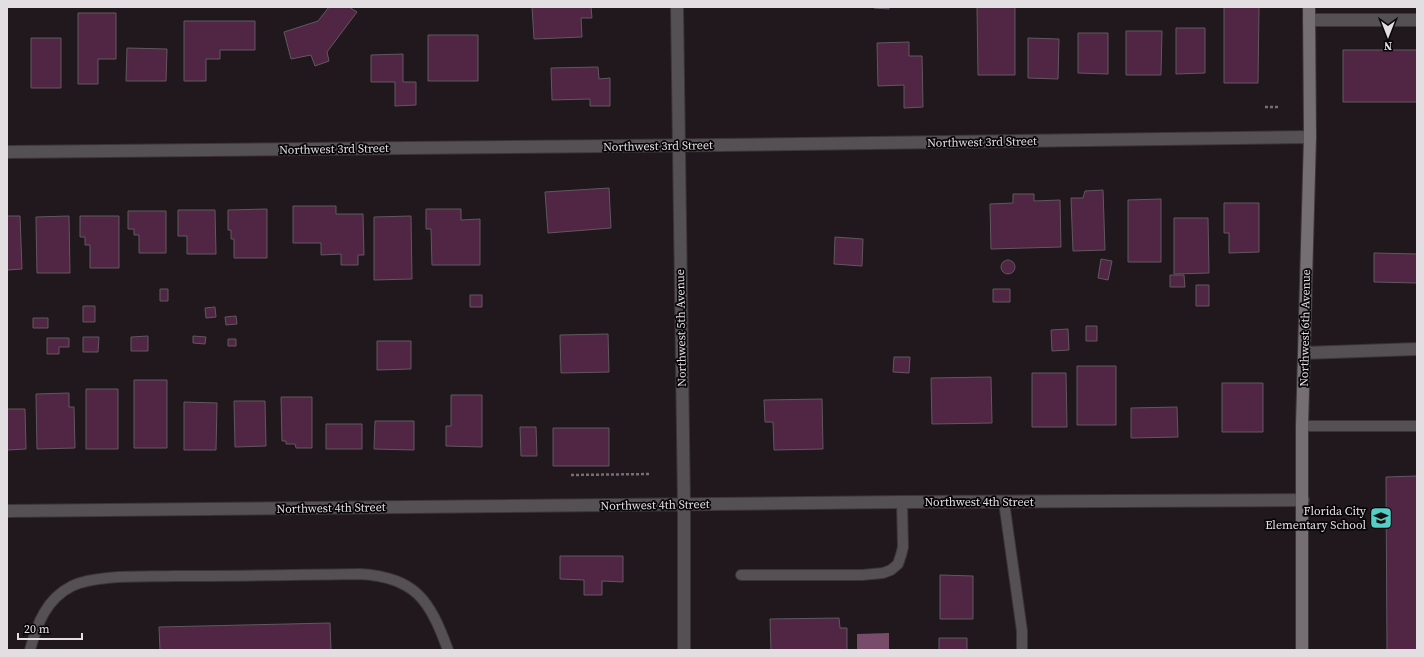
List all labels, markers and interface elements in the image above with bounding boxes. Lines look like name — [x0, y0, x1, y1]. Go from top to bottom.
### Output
north arrow — [1368, 16, 1408, 56]
text: N — [1384, 38, 1392, 53]
street label: Northwest 3rd Street — [927, 133, 1037, 151]
street label: Northwest 3rd Street — [603, 137, 713, 155]
street label: Northwest 3rd Street — [279, 140, 389, 158]
street label: Northwest 5th Avenue — [672, 269, 690, 387]
street label: Northwest 6th Avenue — [1296, 269, 1314, 387]
street label: Northwest 4th Street — [924, 494, 1034, 510]
street label: Northwest 4th Street — [600, 496, 710, 514]
street label: Northwest 4th Street — [276, 499, 386, 517]
place label: Florida City Elementary School — [1265, 503, 1367, 533]
school or university icon: Florida City Elementary School — [1368, 505, 1394, 531]
scale bar — [18, 615, 82, 641]
text: 20 m — [24, 621, 50, 637]

